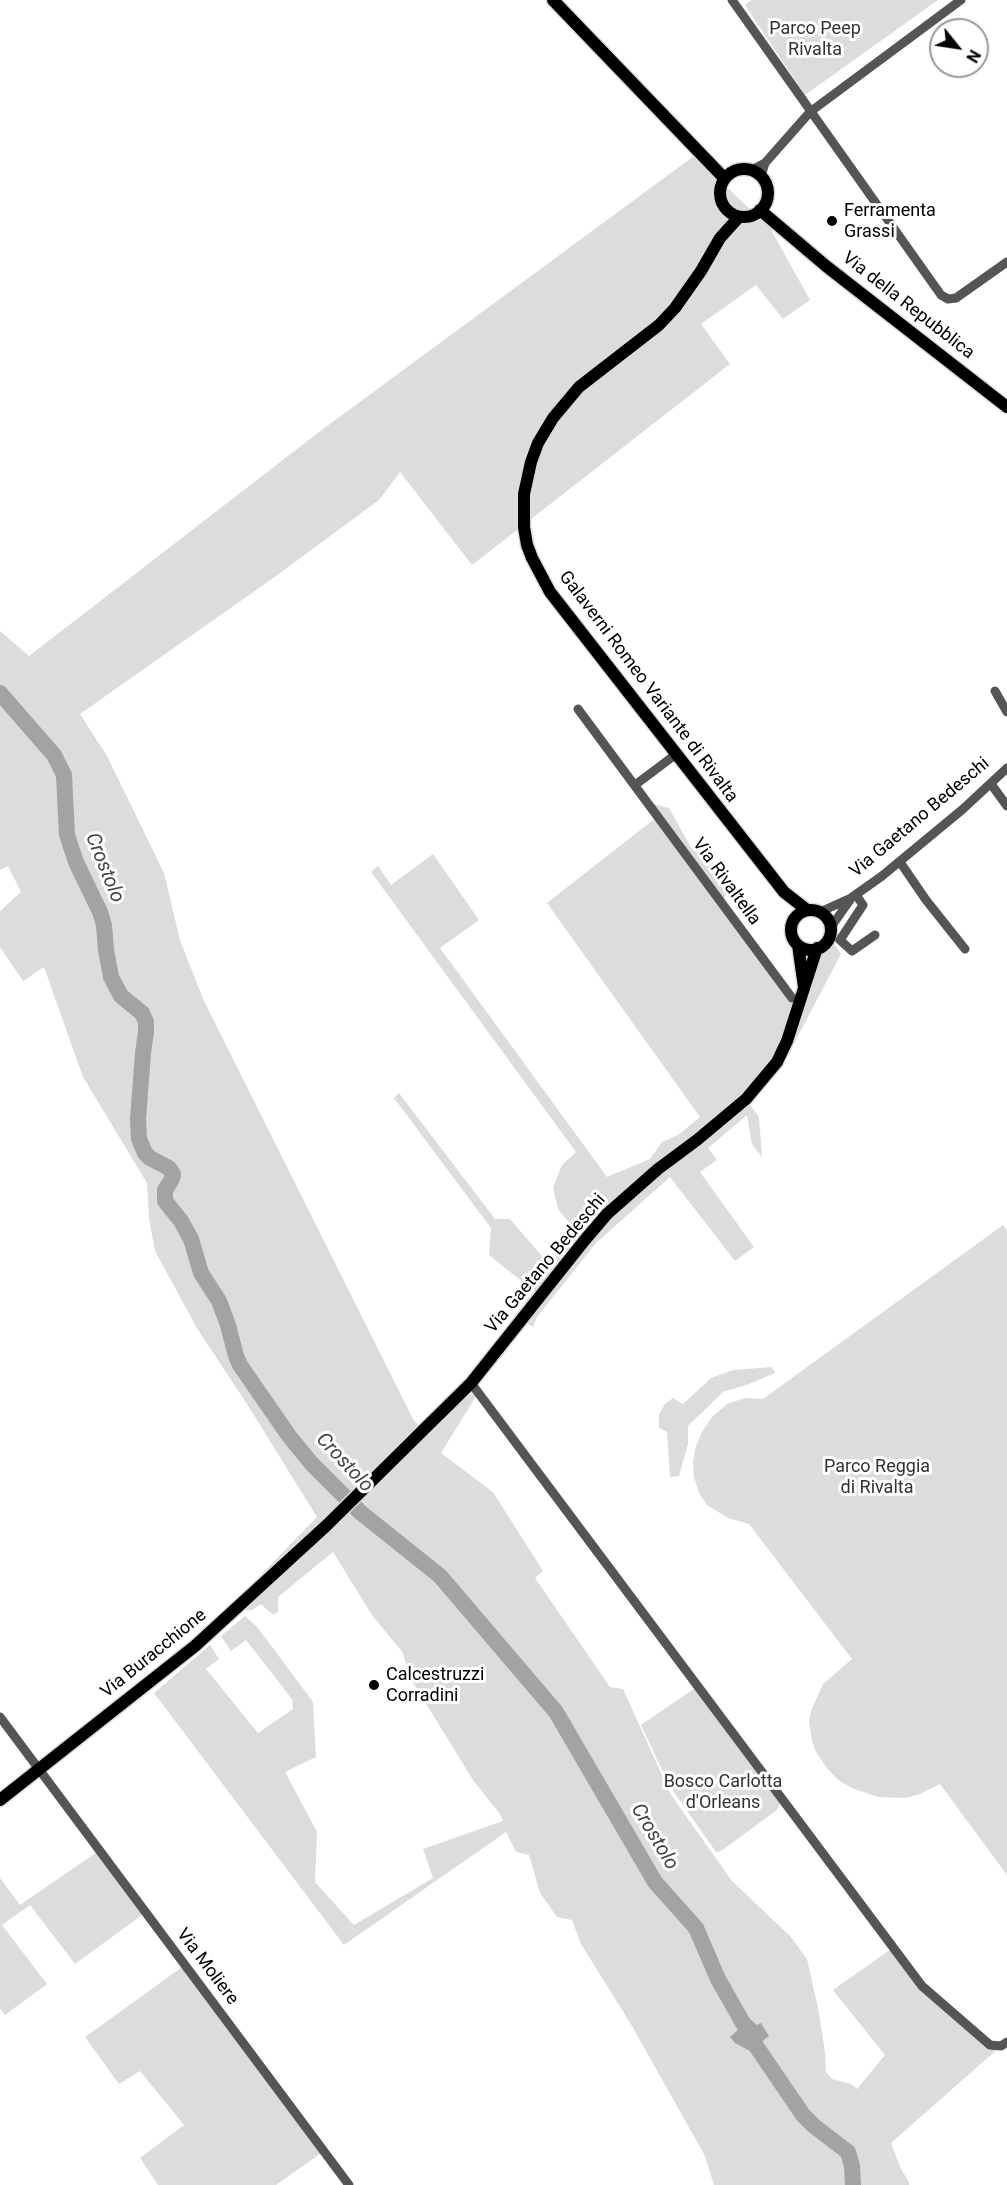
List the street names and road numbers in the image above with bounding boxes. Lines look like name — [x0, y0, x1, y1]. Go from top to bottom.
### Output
street label: Via della Repubblica — [838, 248, 978, 364]
street label: Galaverni Romeo Variante di Rivalta — [554, 567, 742, 807]
street label: Via Gaetano Bedeschi — [846, 753, 994, 883]
street label: Via Rivaltella — [687, 834, 765, 930]
street label: Via Gaetano Bedeschi — [481, 1190, 611, 1338]
street label: Via Buracchione — [97, 1605, 211, 1703]
street label: Via Moliere — [171, 1925, 243, 2009]

